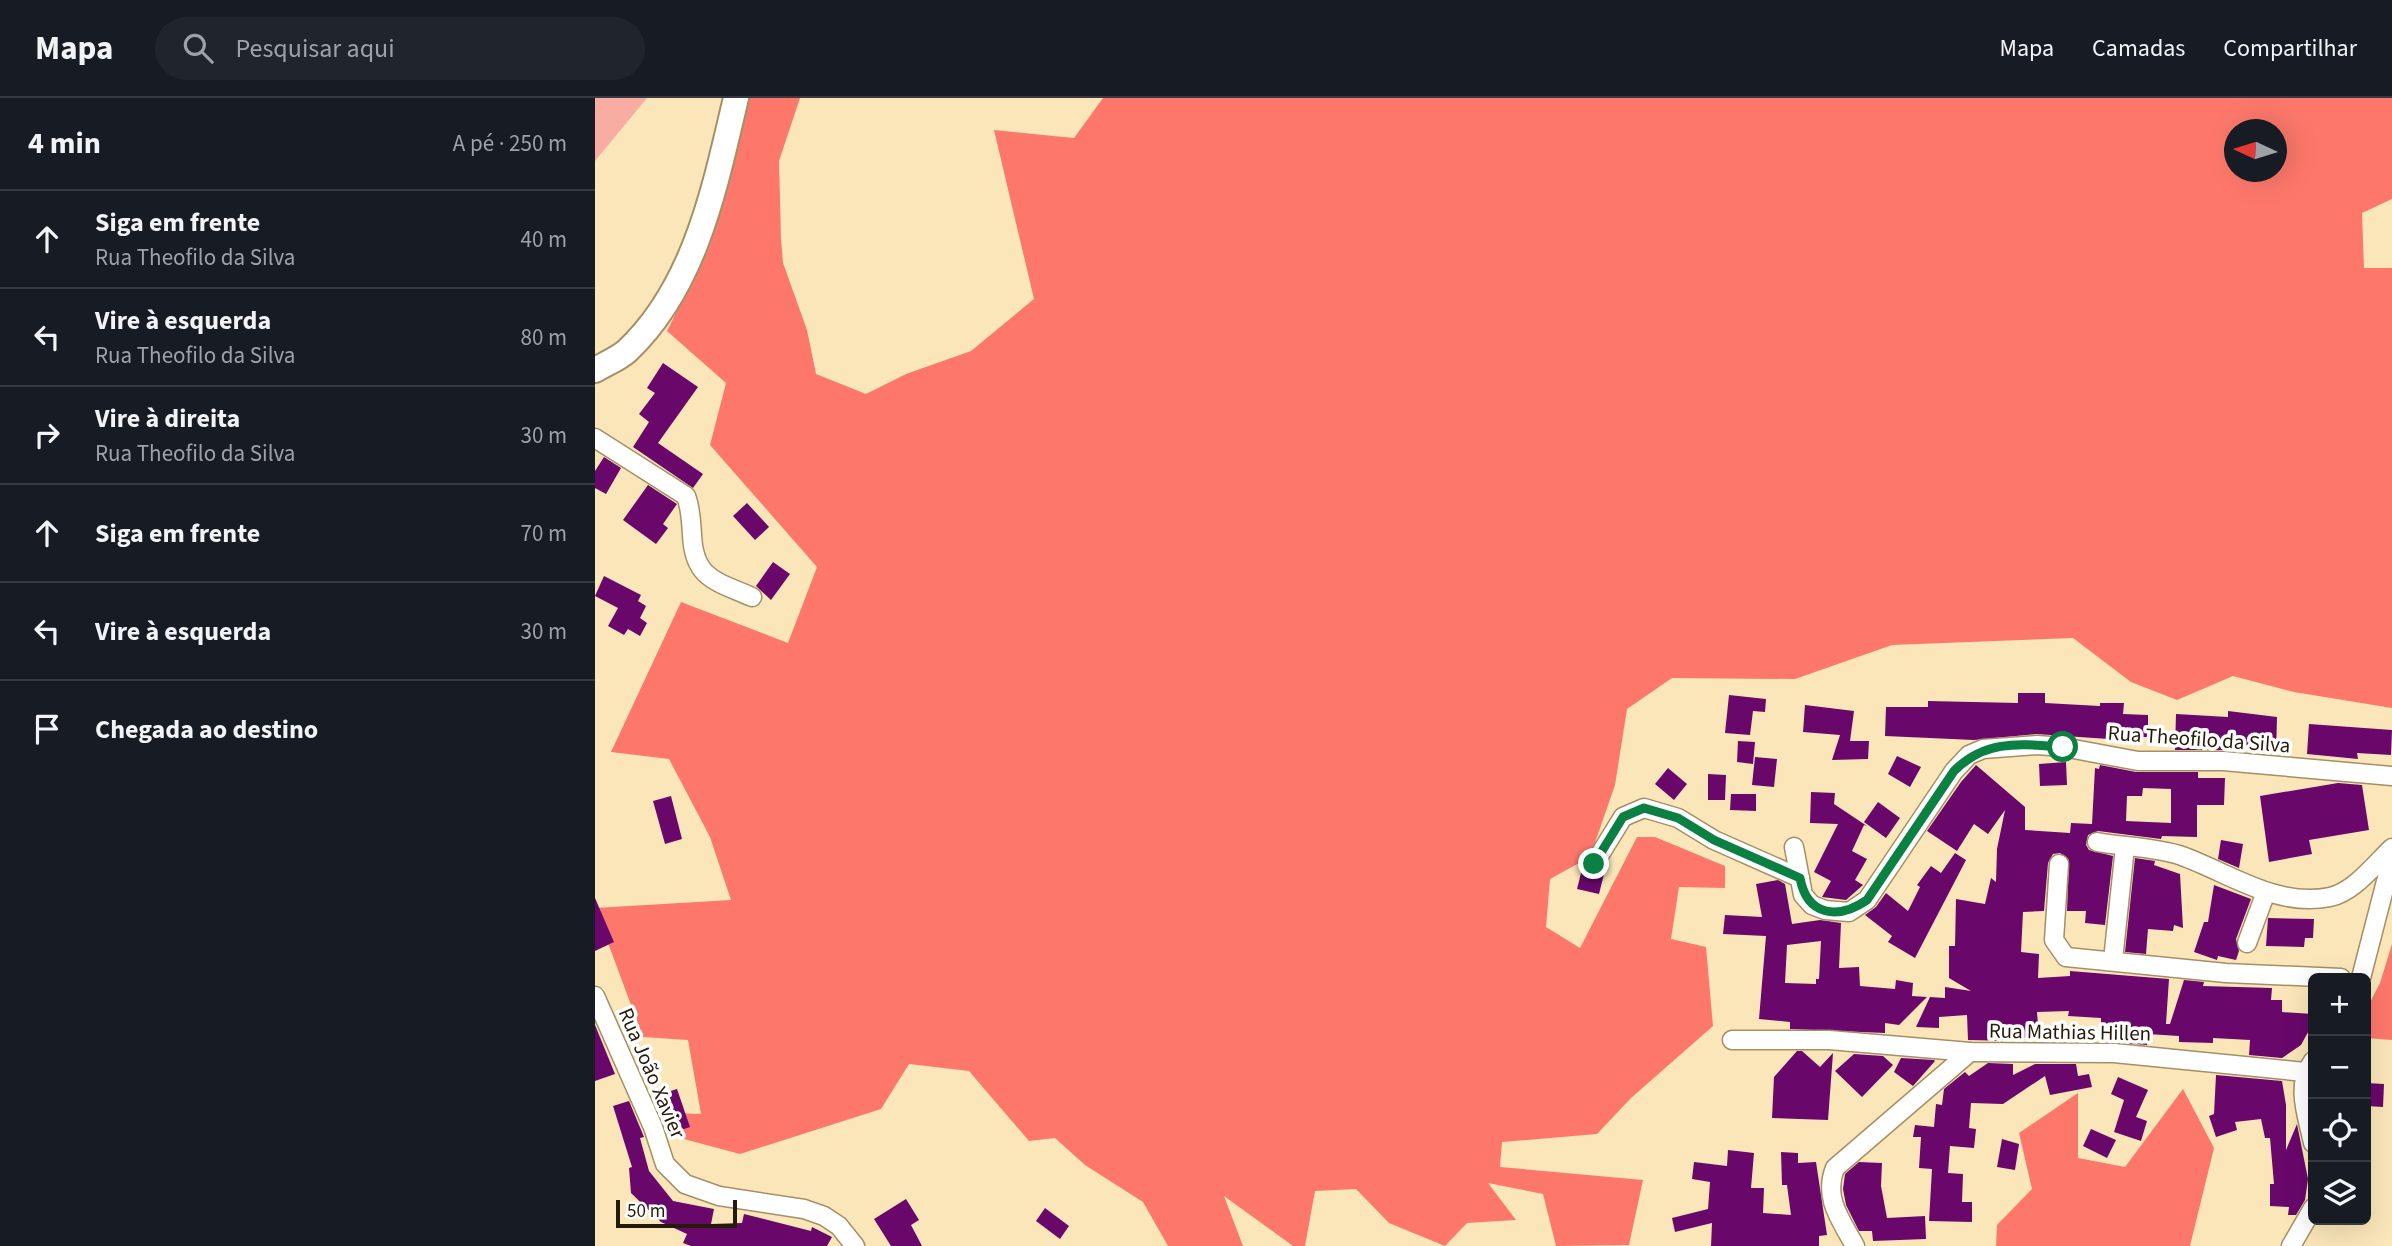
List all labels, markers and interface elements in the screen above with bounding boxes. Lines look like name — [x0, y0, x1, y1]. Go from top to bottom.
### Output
search box — [155, 17, 645, 80]
text: Mapa — [35, 25, 113, 72]
icon: search — [179, 29, 217, 67]
text: Pesquisar aqui — [235, 30, 395, 67]
text: Mapa — [1999, 31, 2054, 66]
text: Camadas — [2092, 31, 2185, 66]
text: Compartilhar — [2223, 31, 2357, 66]
north arrow — [2224, 119, 2287, 182]
text: 4 min — [28, 122, 101, 165]
text: A pé · 250 m — [453, 127, 567, 160]
text: Siga em frente — [95, 204, 260, 241]
icon: ahead — [28, 220, 66, 258]
text: 40 m — [520, 223, 567, 256]
text: Rua Theofilo da Silva — [95, 241, 295, 274]
text: Vire à esquerda — [95, 302, 271, 339]
icon: left — [28, 318, 66, 356]
text: 80 m — [520, 321, 567, 354]
text: Rua Theofilo da Silva — [95, 339, 295, 372]
text: Vire à direita — [95, 400, 240, 437]
icon: right — [28, 416, 66, 454]
text: 30 m — [520, 419, 567, 452]
text: Rua Theofilo da Silva — [95, 437, 295, 470]
icon: ahead — [28, 514, 66, 552]
text: Siga em frente — [95, 515, 260, 552]
text: 70 m — [520, 517, 567, 550]
icon: left — [28, 612, 66, 650]
text: Vire à esquerda — [95, 613, 271, 650]
text: 30 m — [520, 615, 567, 648]
icon: arrive — [28, 710, 66, 748]
text: Chegada ao destino — [95, 711, 318, 748]
street label: Rua Theofilo da Silva — [2107, 718, 2291, 760]
route start — [2047, 731, 2078, 762]
route end — [1578, 848, 1609, 879]
map controls — [2308, 973, 2371, 1225]
button: + — [2308, 973, 2371, 1036]
street label: Rua João Xavier — [611, 1003, 693, 1144]
street label: Rua Mathias Hillen — [1989, 1016, 2151, 1048]
button: − — [2308, 1036, 2371, 1099]
button: locate — [2308, 1099, 2371, 1162]
button: layers — [2308, 1162, 2371, 1225]
scale bar — [616, 1197, 737, 1229]
text: 50 m — [627, 1198, 665, 1225]

